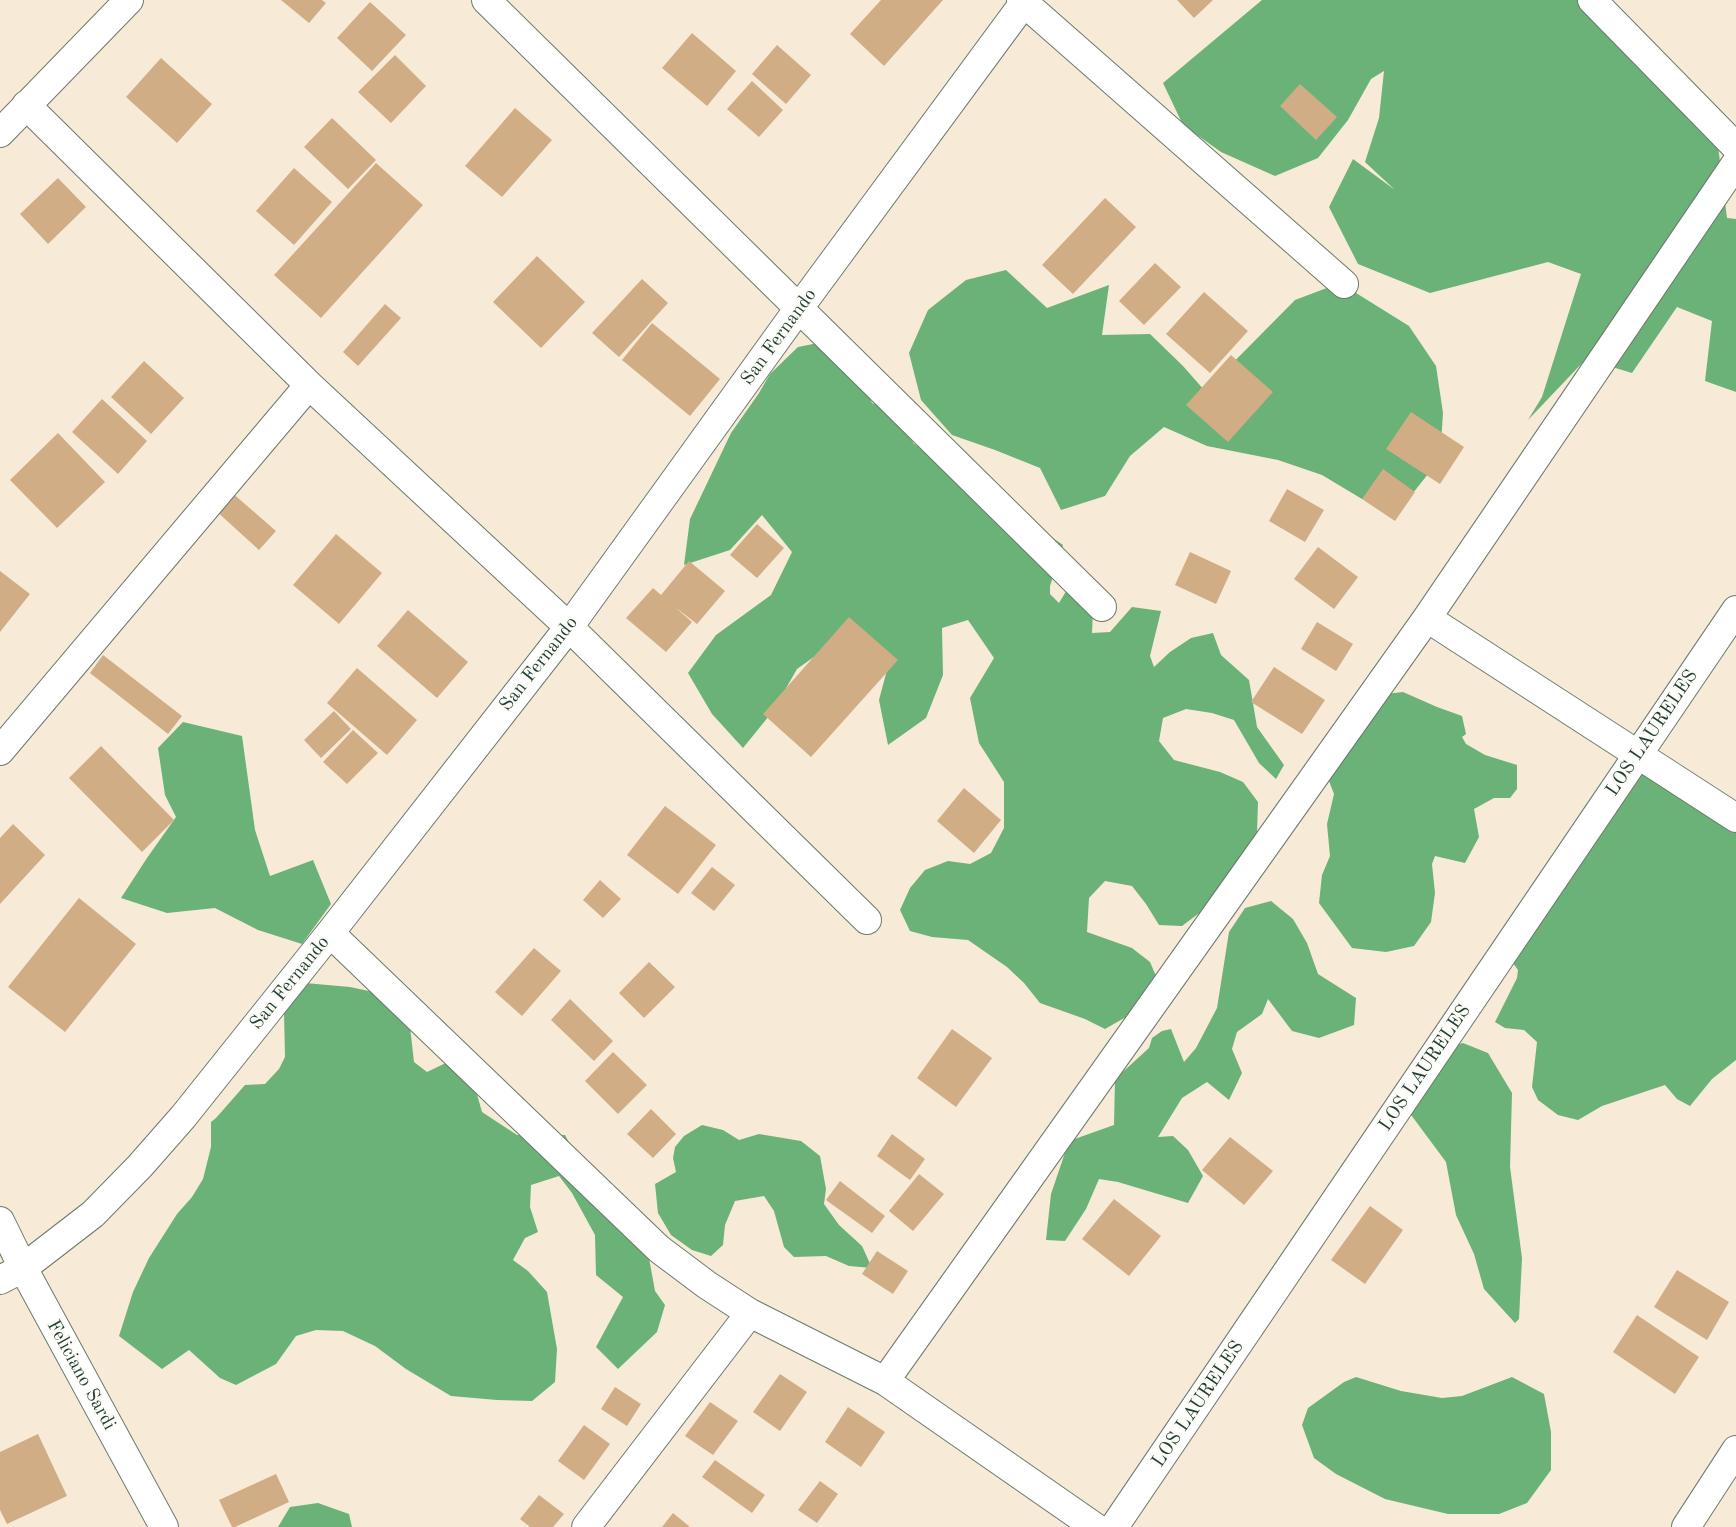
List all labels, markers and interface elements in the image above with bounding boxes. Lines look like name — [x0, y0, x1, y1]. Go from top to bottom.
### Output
street label: San Fernando — [736, 284, 822, 390]
street label: San Fernando — [495, 612, 583, 716]
street label: LOS LAURELES — [1601, 665, 1703, 801]
street label: San Fernando — [245, 932, 335, 1034]
street label: LOS LAURELES — [1374, 1000, 1476, 1136]
street label: Feliciano Sardi — [41, 1316, 121, 1434]
street label: LOS LAURELES — [1147, 1336, 1249, 1472]

